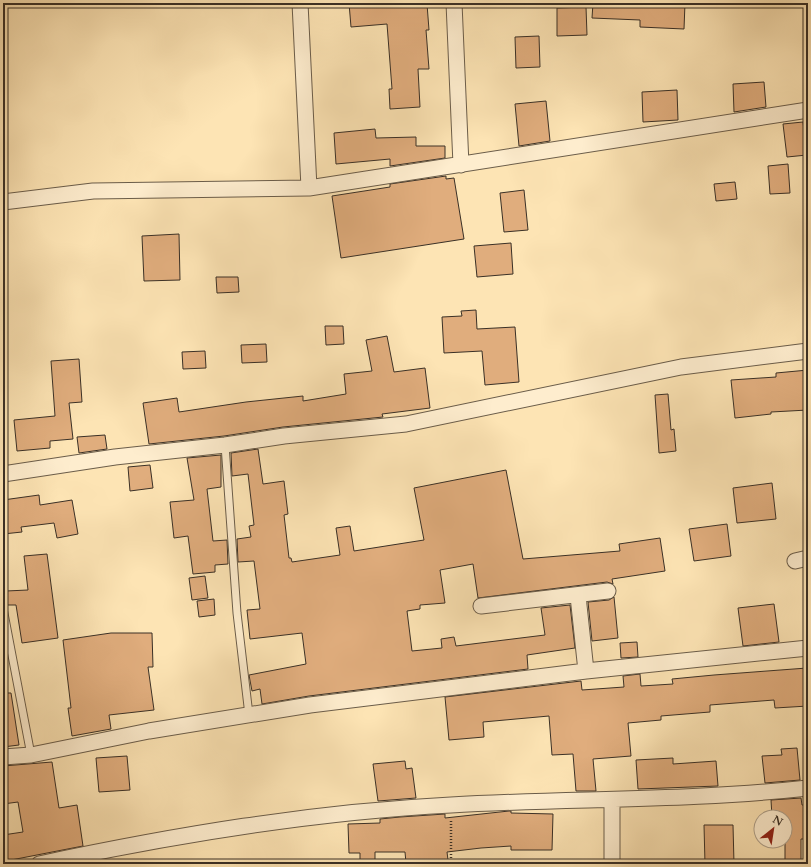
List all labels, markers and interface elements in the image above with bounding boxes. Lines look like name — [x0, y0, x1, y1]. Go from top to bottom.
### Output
north arrow — [753, 809, 793, 849]
text: N — [770, 812, 786, 830]

